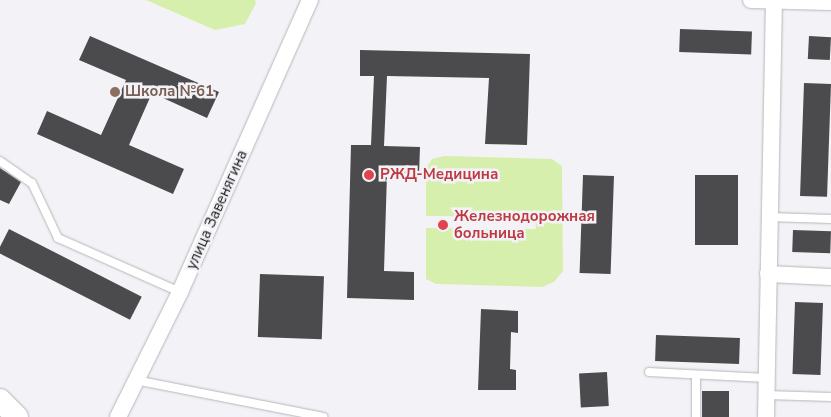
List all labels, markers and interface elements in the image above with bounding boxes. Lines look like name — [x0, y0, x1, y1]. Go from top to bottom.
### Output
place label: Школа №61 — [125, 83, 214, 101]
marker: Школа №61 — [109, 86, 121, 98]
street label: улица Завенягина — [183, 148, 251, 272]
place label: РЖД-Медицина — [380, 166, 498, 184]
marker: РЖД-Медицина — [362, 168, 376, 182]
place label: Железнодорожная больница — [454, 207, 595, 242]
marker: Железнодорожная больница — [436, 218, 450, 232]

